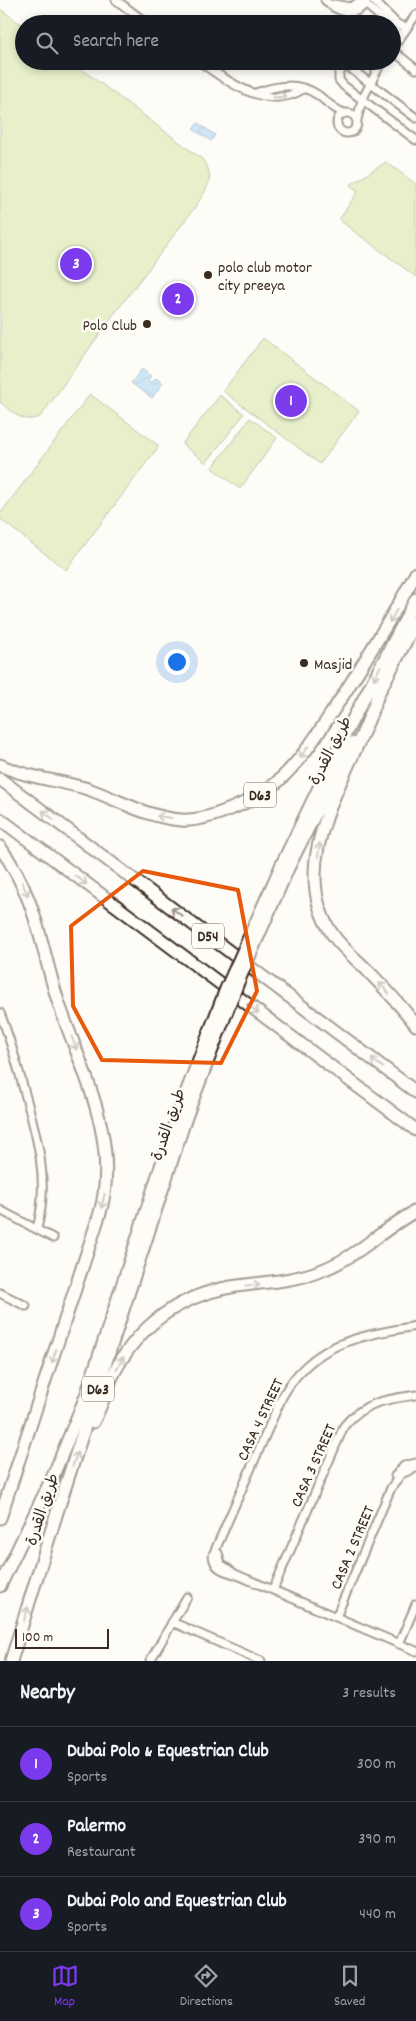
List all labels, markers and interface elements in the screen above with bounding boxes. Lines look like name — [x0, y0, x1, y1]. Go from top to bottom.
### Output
search box — [15, 15, 401, 70]
icon: search — [33, 29, 61, 57]
text: Search here — [73, 29, 159, 56]
one-way arrow — [272, 93, 288, 102]
pin: 3 — [60, 245, 92, 283]
place label: polo club motor city preeya — [218, 257, 312, 298]
marker: polo club motor city preeya — [202, 269, 214, 281]
pin: 2 — [162, 280, 194, 318]
place label: Polo Club — [82, 315, 137, 338]
marker: Polo Club — [141, 318, 153, 330]
pin: 1 — [275, 382, 307, 420]
one-way arrow — [387, 608, 397, 623]
your location — [164, 649, 190, 675]
place label: Masjid — [314, 654, 352, 677]
marker: Masjid — [298, 657, 310, 669]
one-way arrow — [372, 665, 382, 680]
street label: طريق القدرة — [304, 713, 358, 790]
one-way arrow — [299, 745, 309, 759]
road number: D63 — [244, 782, 276, 808]
one-way arrow — [42, 809, 55, 820]
one-way arrow — [156, 812, 172, 822]
one-way arrow — [314, 842, 324, 858]
one-way arrow — [74, 875, 88, 885]
one-way arrow — [21, 881, 30, 896]
one-way arrow — [171, 907, 184, 918]
road number: D54 — [192, 924, 224, 948]
one-way arrow — [378, 982, 390, 994]
one-way arrow — [246, 1004, 260, 1014]
one-way arrow — [70, 1035, 79, 1051]
one-way arrow — [370, 1058, 384, 1068]
street label: طريق القدرة — [146, 1086, 192, 1164]
one-way arrow — [98, 1192, 107, 1208]
one-way arrow — [245, 1280, 261, 1289]
one-way arrow — [49, 1347, 59, 1363]
one-way arrow — [115, 1356, 125, 1371]
street label: CASA 4 STREET — [232, 1375, 291, 1465]
road number: D63 — [82, 1376, 114, 1402]
street label: CASA 3 STREET — [286, 1420, 343, 1511]
one-way arrow — [70, 1452, 80, 1468]
street label: طريق القدرة — [21, 1471, 66, 1549]
street label: CASA 2 STREET — [325, 1502, 381, 1593]
one-way arrow — [21, 1607, 31, 1623]
scale bar — [15, 1626, 109, 1649]
text: 100 m — [22, 1628, 53, 1648]
text: Nearby — [20, 1679, 75, 1709]
text: 3 results — [342, 1682, 396, 1705]
text: Dubai Polo & Equestrian Club — [67, 1739, 269, 1766]
text: 1 — [34, 1753, 38, 1776]
text: 300 m — [357, 1753, 396, 1776]
text: Sports — [67, 1766, 107, 1789]
text: Palermo — [67, 1814, 126, 1841]
text: 2 — [33, 1828, 40, 1851]
text: 390 m — [358, 1828, 396, 1851]
text: Restaurant — [67, 1841, 136, 1864]
text: Dubai Polo and Equestrian Club — [67, 1889, 287, 1916]
text: 3 — [32, 1903, 40, 1926]
text: 440 m — [359, 1903, 396, 1926]
text: Sports — [67, 1916, 107, 1939]
tab: Map — [51, 1962, 79, 2012]
tab: Directions — [180, 1962, 233, 2012]
tab: Saved — [334, 1962, 365, 2012]

